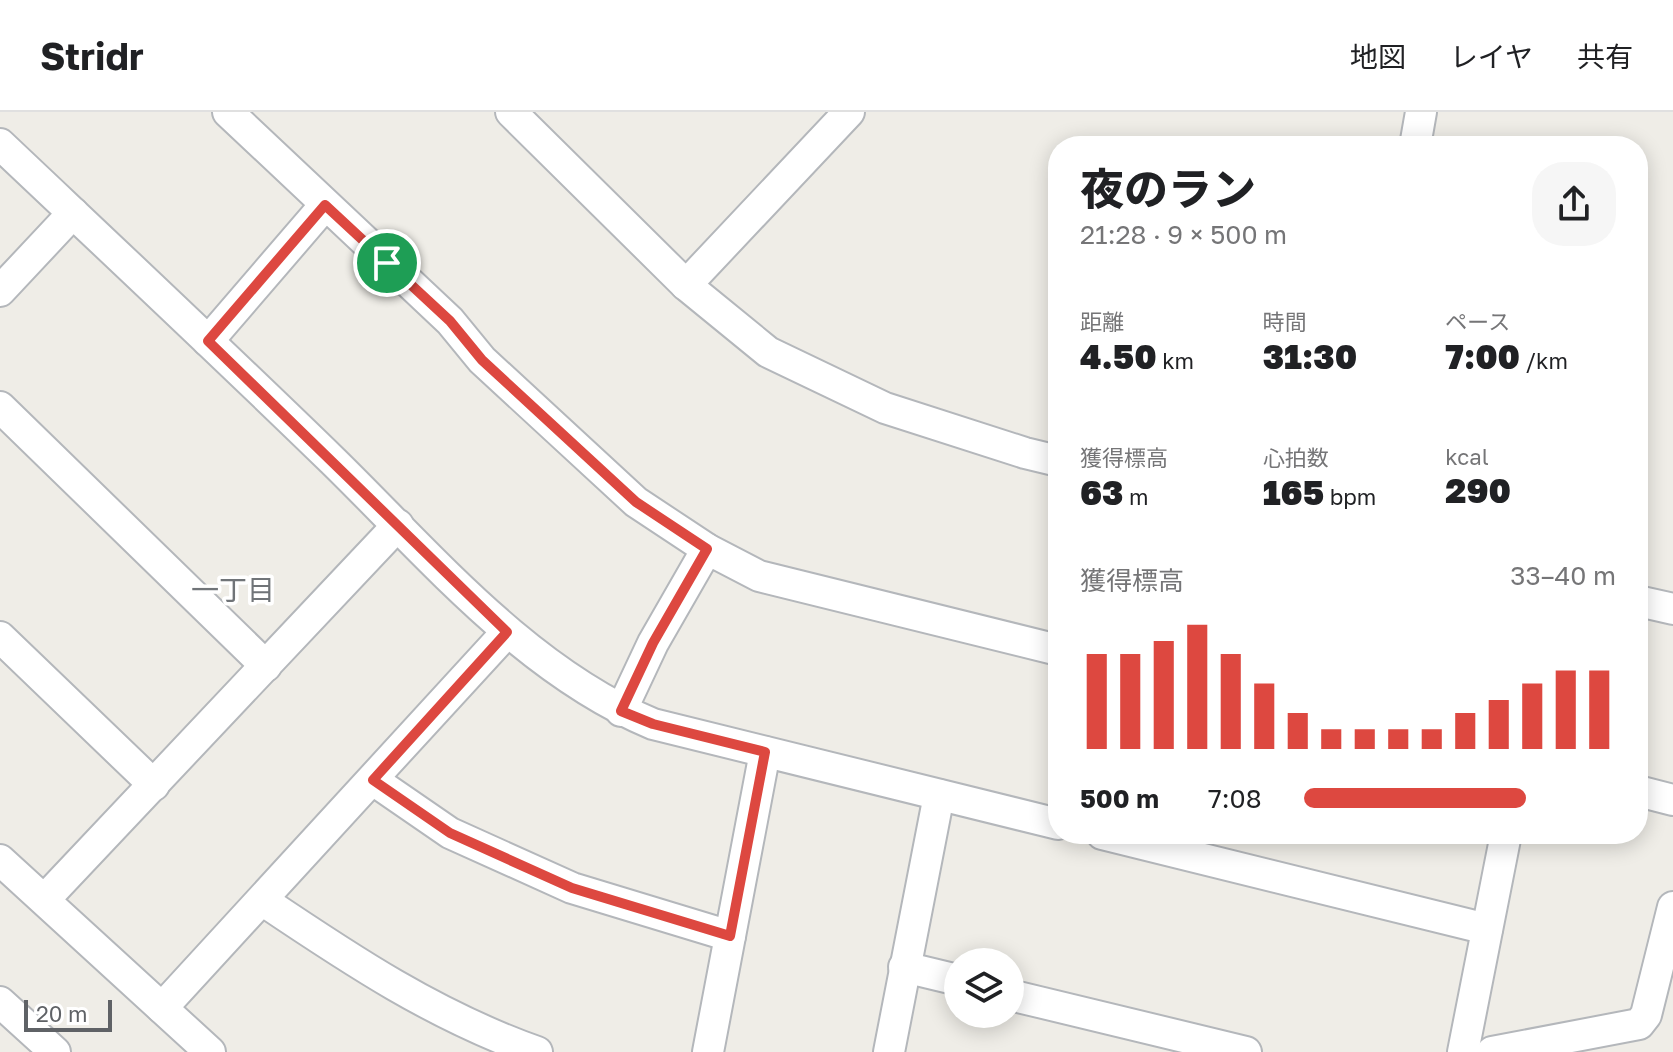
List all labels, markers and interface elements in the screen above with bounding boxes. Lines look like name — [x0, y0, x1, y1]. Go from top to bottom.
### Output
text: Stridr — [40, 33, 144, 78]
text: 地図 — [1350, 40, 1406, 73]
text: レイヤ — [1450, 40, 1533, 73]
text: 共有 — [1577, 40, 1633, 73]
text: 夜のラン — [1080, 162, 1256, 215]
button: share — [1532, 162, 1616, 246]
text: 21:28 · 9 × 500 m — [1080, 219, 1287, 250]
pin — [353, 229, 421, 297]
icon: arrive — [365, 241, 409, 285]
text: 距離 — [1080, 308, 1124, 335]
text: 時間 — [1263, 308, 1307, 335]
text: ペース — [1445, 308, 1510, 335]
text: 4.50 — [1080, 336, 1157, 376]
text: 31:30 — [1263, 336, 1357, 376]
text: 7:00 — [1445, 336, 1520, 376]
text: km — [1157, 347, 1194, 374]
text: /km — [1520, 347, 1568, 374]
text: kcal — [1445, 443, 1489, 470]
text: 獲得標高 — [1080, 444, 1168, 471]
text: 心拍数 — [1263, 444, 1329, 471]
text: 290 — [1445, 470, 1511, 510]
text: 63 — [1080, 472, 1124, 512]
text: 165 — [1263, 472, 1324, 512]
text: m — [1124, 483, 1149, 510]
text: bpm — [1324, 483, 1376, 510]
text: 33–40 m — [1510, 560, 1616, 591]
text: 獲得標高 — [1080, 565, 1184, 596]
district label: 一丁目 — [191, 573, 275, 606]
text: 500 m — [1080, 783, 1159, 814]
text: 7:08 — [1208, 783, 1262, 814]
map controls — [944, 948, 1024, 1028]
button: layers — [944, 948, 1024, 1028]
scale bar — [24, 996, 112, 1032]
text: 20 m — [36, 1000, 87, 1027]

